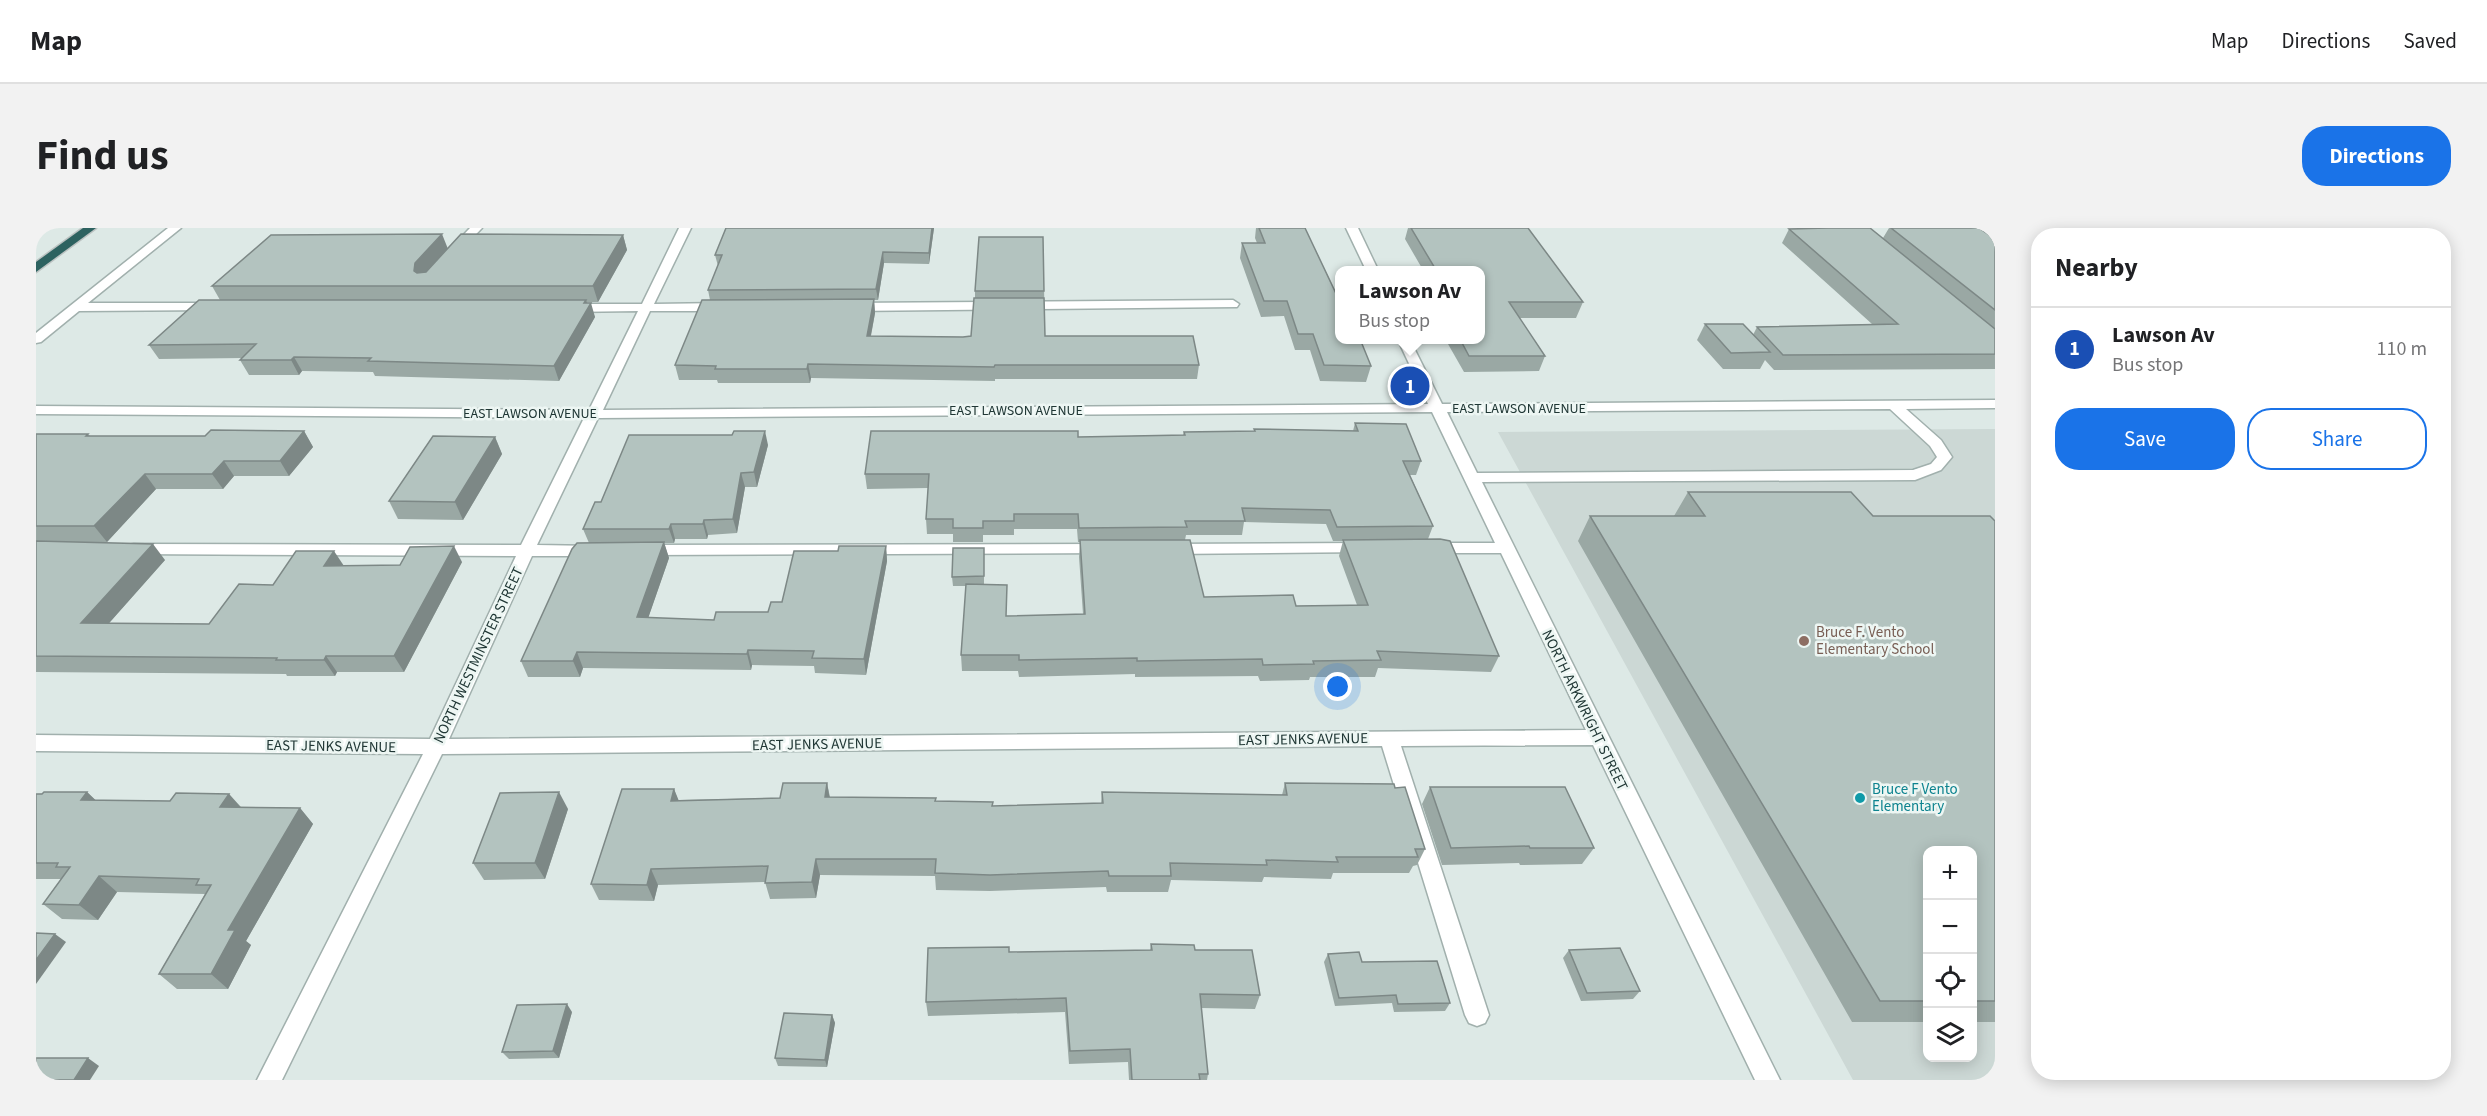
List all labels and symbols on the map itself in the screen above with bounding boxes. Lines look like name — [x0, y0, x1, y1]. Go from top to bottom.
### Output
pin: 1 — [1390, 364, 1430, 408]
street label: EAST LAWSON AVENUE — [1452, 399, 1586, 419]
street label: EAST LAWSON AVENUE — [949, 401, 1083, 421]
street label: EAST LAWSON AVENUE — [463, 404, 597, 424]
street label: NORTH WESTMINSTER STREET — [428, 564, 529, 747]
place label: Bruce F. Vento Elementary School — [1816, 622, 1934, 660]
street label: NORTH ARKWRIGHT STREET — [1536, 626, 1633, 794]
marker: Bruce F. Vento Elementary School — [1797, 634, 1811, 648]
your location — [1323, 672, 1352, 701]
street label: EAST JENKS AVENUE — [1238, 728, 1368, 751]
street label: EAST JENKS AVENUE — [752, 733, 882, 756]
street label: EAST JENKS AVENUE — [266, 735, 396, 758]
place label: Bruce F Vento Elementary — [1872, 779, 1958, 817]
marker: Bruce F Vento Elementary — [1853, 791, 1867, 805]

